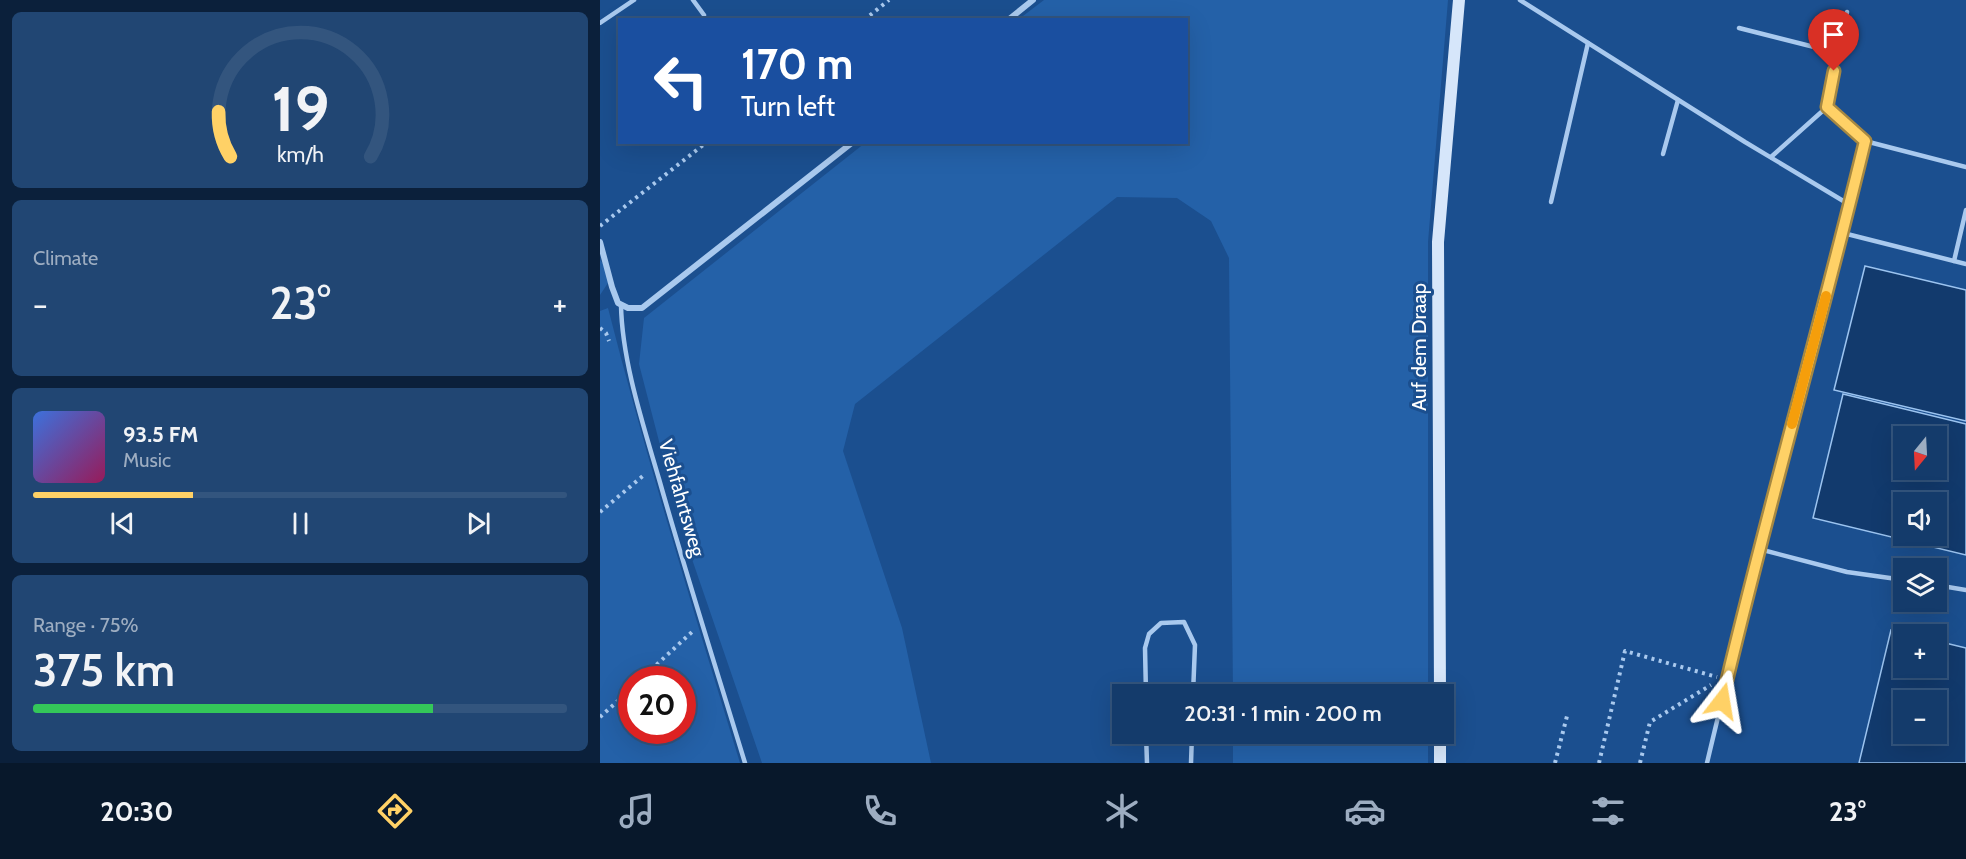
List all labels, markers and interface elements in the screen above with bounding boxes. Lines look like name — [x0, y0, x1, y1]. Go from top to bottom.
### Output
pin — [1808, 9, 1859, 71]
icon: arrive — [1817, 18, 1850, 51]
text: 170 m — [741, 38, 853, 90]
icon: left — [642, 42, 720, 120]
text: 19 — [271, 71, 329, 147]
text: Turn left — [741, 90, 835, 123]
text: km/h — [277, 141, 323, 167]
text: Climate — [33, 246, 98, 270]
text: 23° — [269, 276, 331, 330]
street label: Auf dem Draap — [1407, 283, 1431, 411]
text: − — [33, 284, 48, 324]
text: + — [552, 284, 567, 324]
text: 93.5 FM — [123, 421, 198, 448]
north arrow — [1893, 426, 1947, 480]
map controls — [1893, 426, 1947, 744]
street label: Viehfahrtsweg — [654, 436, 711, 561]
text: Music — [123, 448, 171, 472]
button: sound — [1893, 492, 1947, 546]
icon: previous — [106, 507, 139, 540]
icon: pause — [284, 507, 317, 540]
icon: next — [462, 507, 495, 540]
button: layers — [1893, 558, 1947, 612]
text: Range · 75% — [33, 613, 139, 637]
button: + — [1893, 624, 1947, 678]
text: 375 km — [33, 643, 175, 697]
speed limit sign: 20 — [618, 666, 696, 744]
position arrow — [1690, 669, 1754, 733]
button: − — [1893, 690, 1947, 744]
text: 20:31 · 1 min · 200 m — [1184, 700, 1382, 727]
icon: directions — [374, 790, 416, 832]
icon: music — [616, 790, 658, 832]
icon: phone — [859, 790, 901, 832]
icon: climate — [1101, 790, 1143, 832]
icon: car — [1344, 790, 1386, 832]
icon: filters — [1587, 790, 1629, 832]
text: 20:30 — [100, 795, 173, 828]
text: 23° — [1829, 795, 1866, 828]

